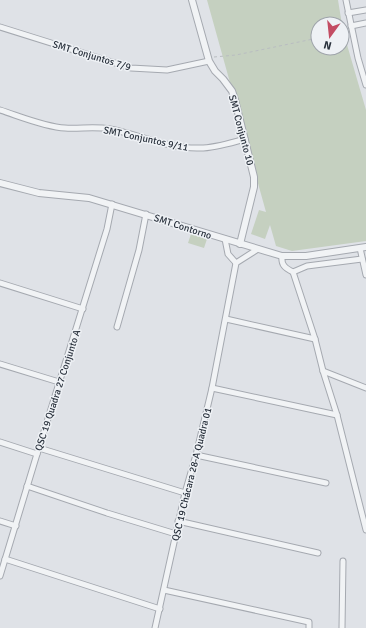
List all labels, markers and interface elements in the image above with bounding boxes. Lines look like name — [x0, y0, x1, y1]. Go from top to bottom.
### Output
north arrow — [310, 16, 350, 56]
street label: SMT Conjuntos 7/9 — [51, 38, 132, 74]
text: N — [322, 38, 333, 52]
street label: SMT Conjunto 10 — [226, 94, 256, 167]
street label: SMT Conjuntos 9/11 — [102, 124, 189, 154]
street label: SMT Contorno — [152, 212, 213, 242]
street label: QSC 19 Quadra 27 Conjunto A — [33, 328, 83, 452]
street label: QSC 19 Chácara 28-A Quadra 01 — [170, 406, 214, 542]

